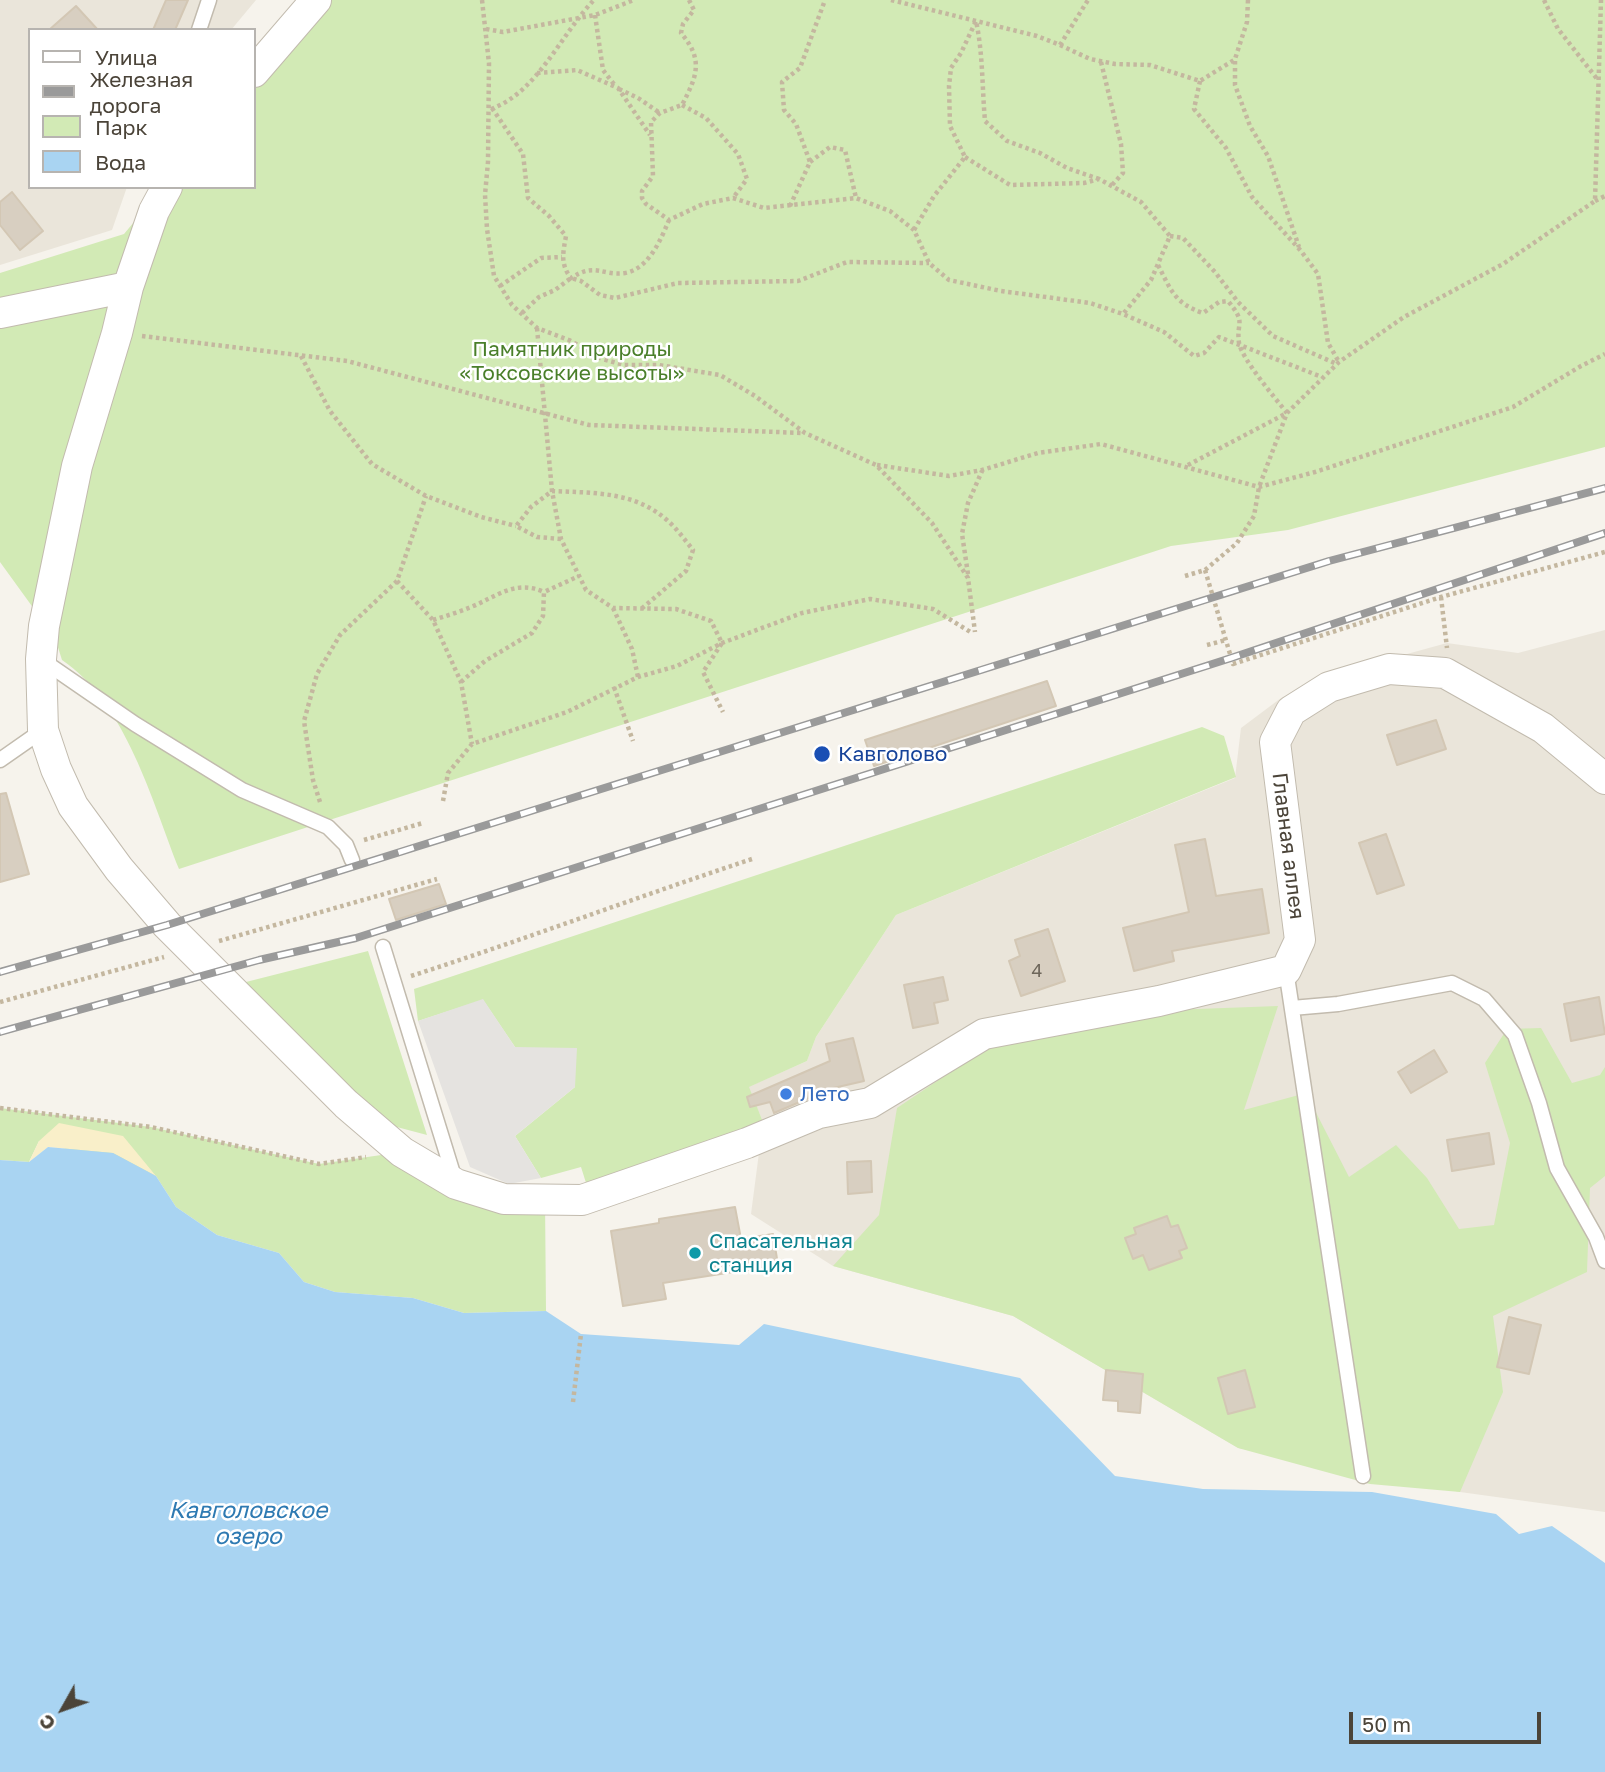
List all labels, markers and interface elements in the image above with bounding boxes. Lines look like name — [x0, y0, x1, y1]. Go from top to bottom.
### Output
legend — [28, 28, 256, 189]
text: Улица — [95, 44, 158, 70]
text: Железная дорога — [89, 66, 193, 118]
text: Парк — [95, 114, 148, 140]
text: Вода — [95, 149, 146, 175]
park label: Памятник природы «Токсовские высоты» — [460, 336, 684, 386]
place label: Кавголово — [838, 741, 947, 767]
marker: Кавголово — [812, 744, 832, 764]
street label: Главная аллея — [1266, 771, 1310, 921]
house number: 4 — [1032, 960, 1042, 982]
place label: Лето — [800, 1081, 850, 1107]
marker: Лето — [778, 1086, 794, 1102]
place label: Спасательная станция — [709, 1228, 853, 1278]
marker: Спасательная станция — [687, 1245, 703, 1261]
water label: Кавголовское озеро — [169, 1497, 327, 1551]
north arrow — [28, 1674, 98, 1744]
scale bar — [1353, 1698, 1546, 1742]
text: С — [33, 1710, 60, 1735]
text: 50 m — [1362, 1711, 1411, 1737]

